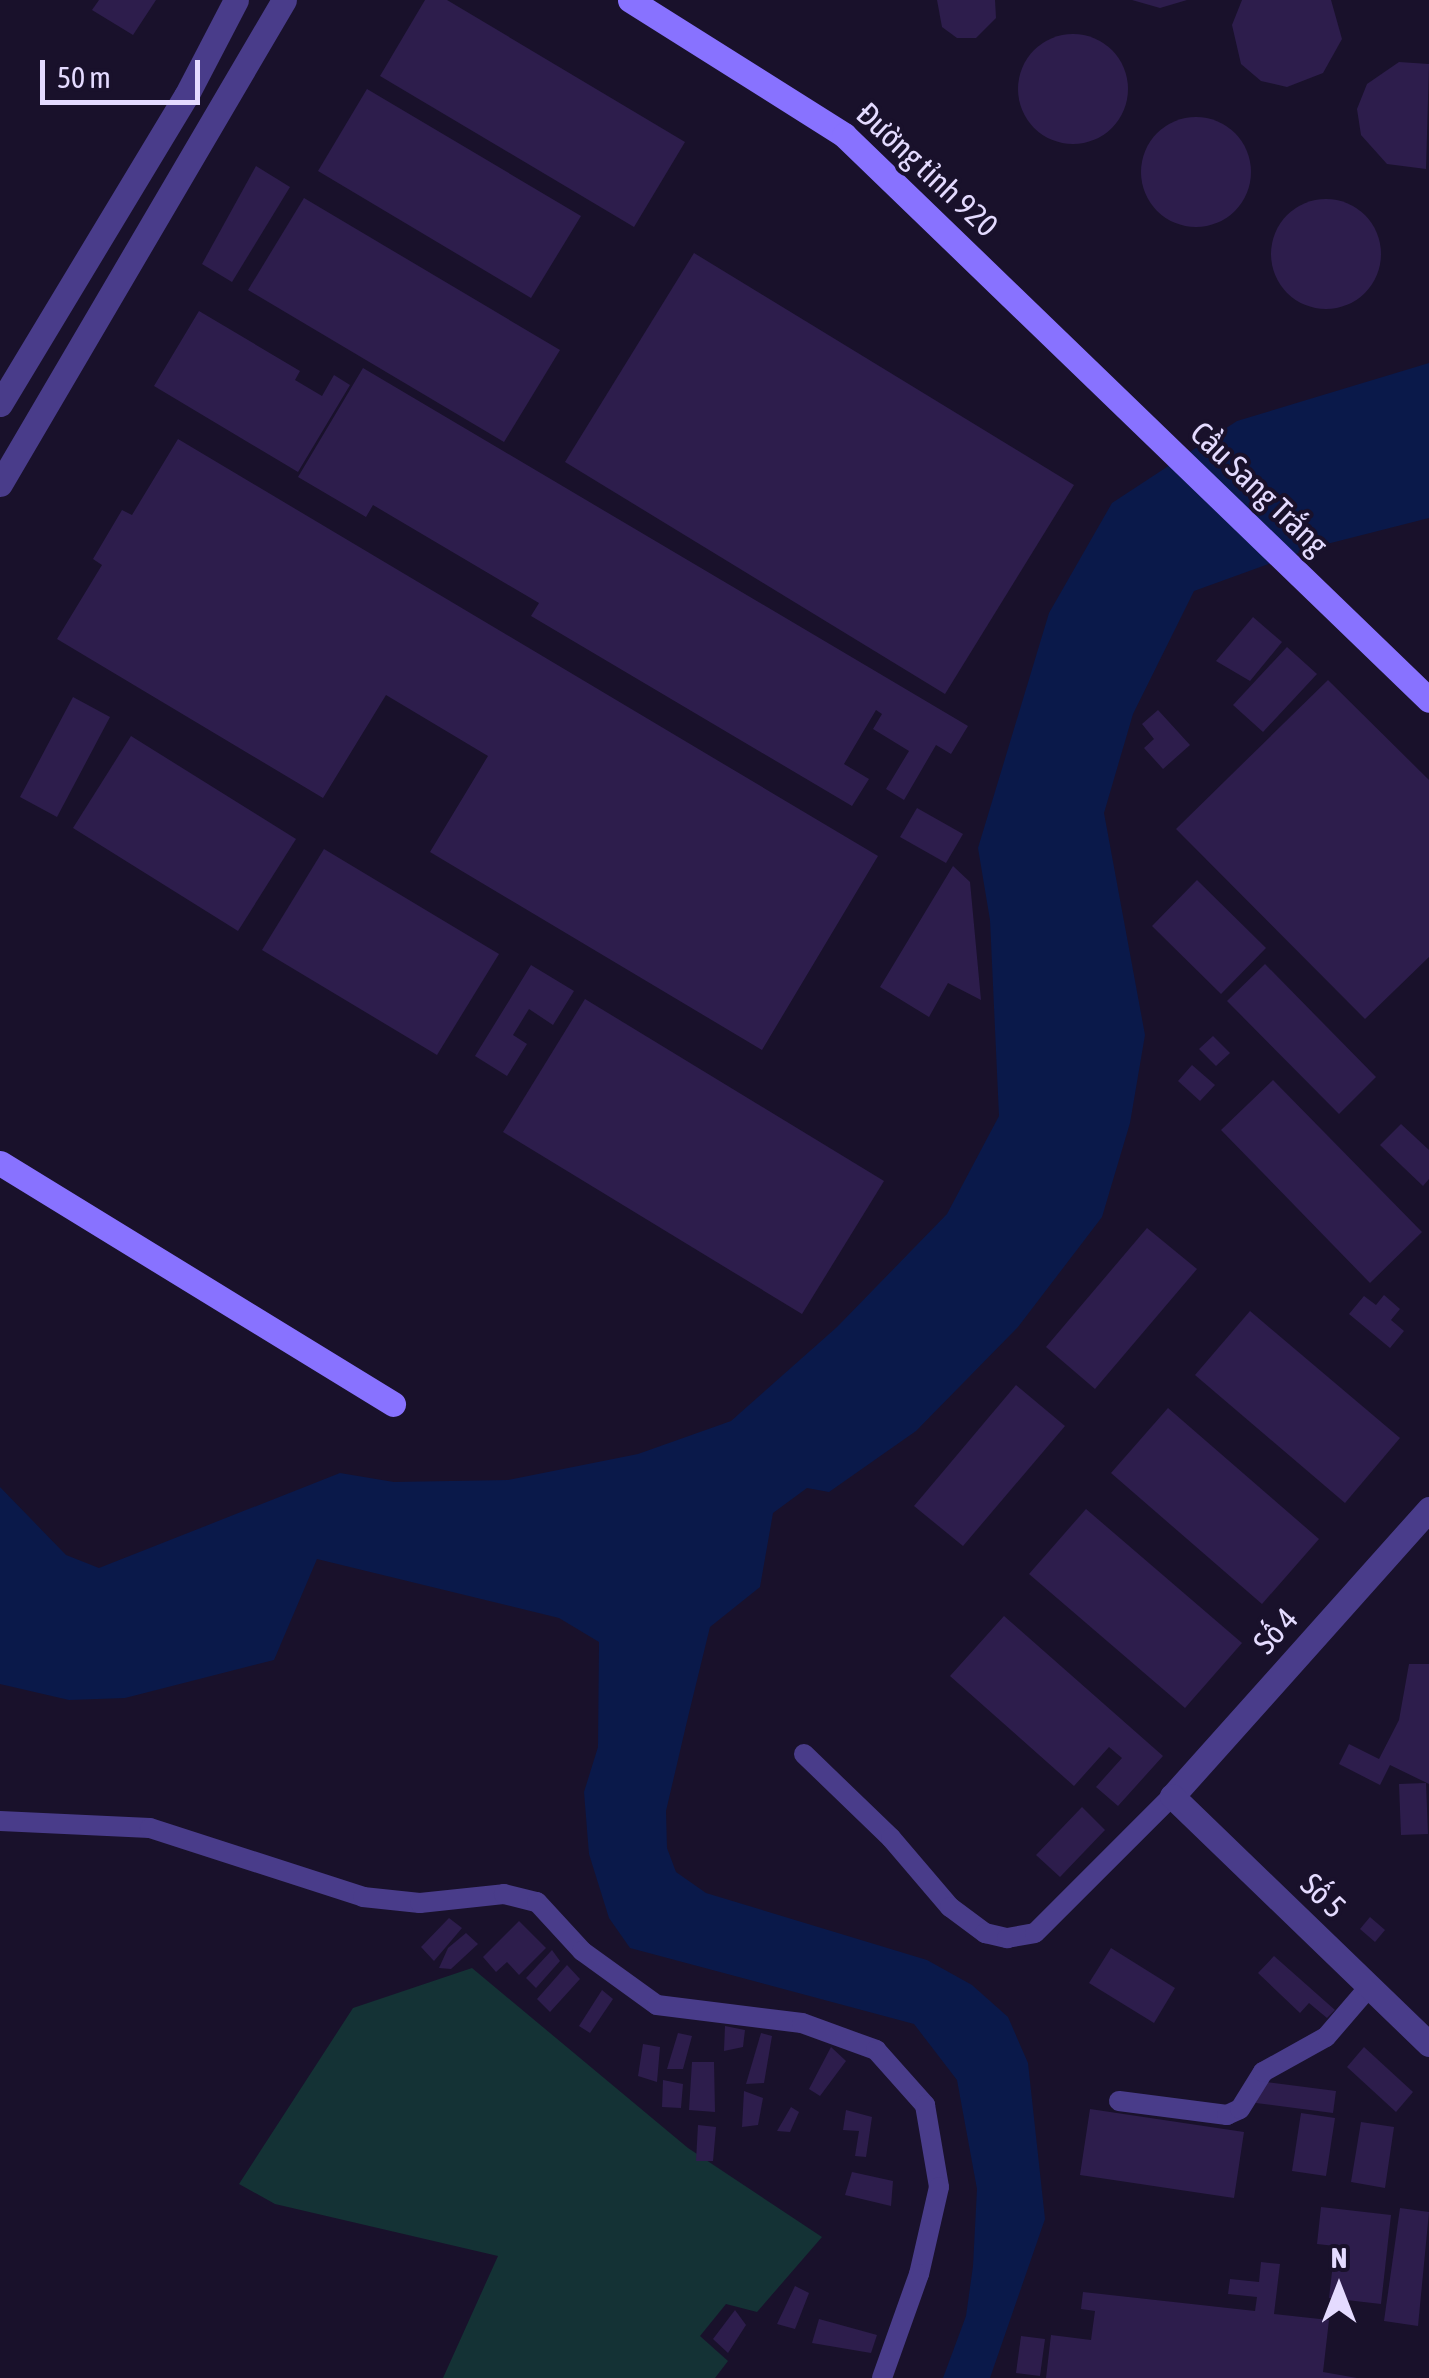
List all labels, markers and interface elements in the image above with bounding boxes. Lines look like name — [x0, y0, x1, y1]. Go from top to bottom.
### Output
scale bar — [45, 40, 205, 102]
text: 50 m — [57, 60, 111, 94]
street label: Đường tỉnh 920 — [848, 95, 1006, 245]
street label: Cầu Sang Trắng — [1182, 414, 1336, 564]
street label: Số 4 — [1246, 1600, 1306, 1662]
street label: Số 5 — [1292, 1866, 1354, 1926]
north arrow — [1289, 2238, 1389, 2338]
text: N — [1331, 2242, 1347, 2274]

